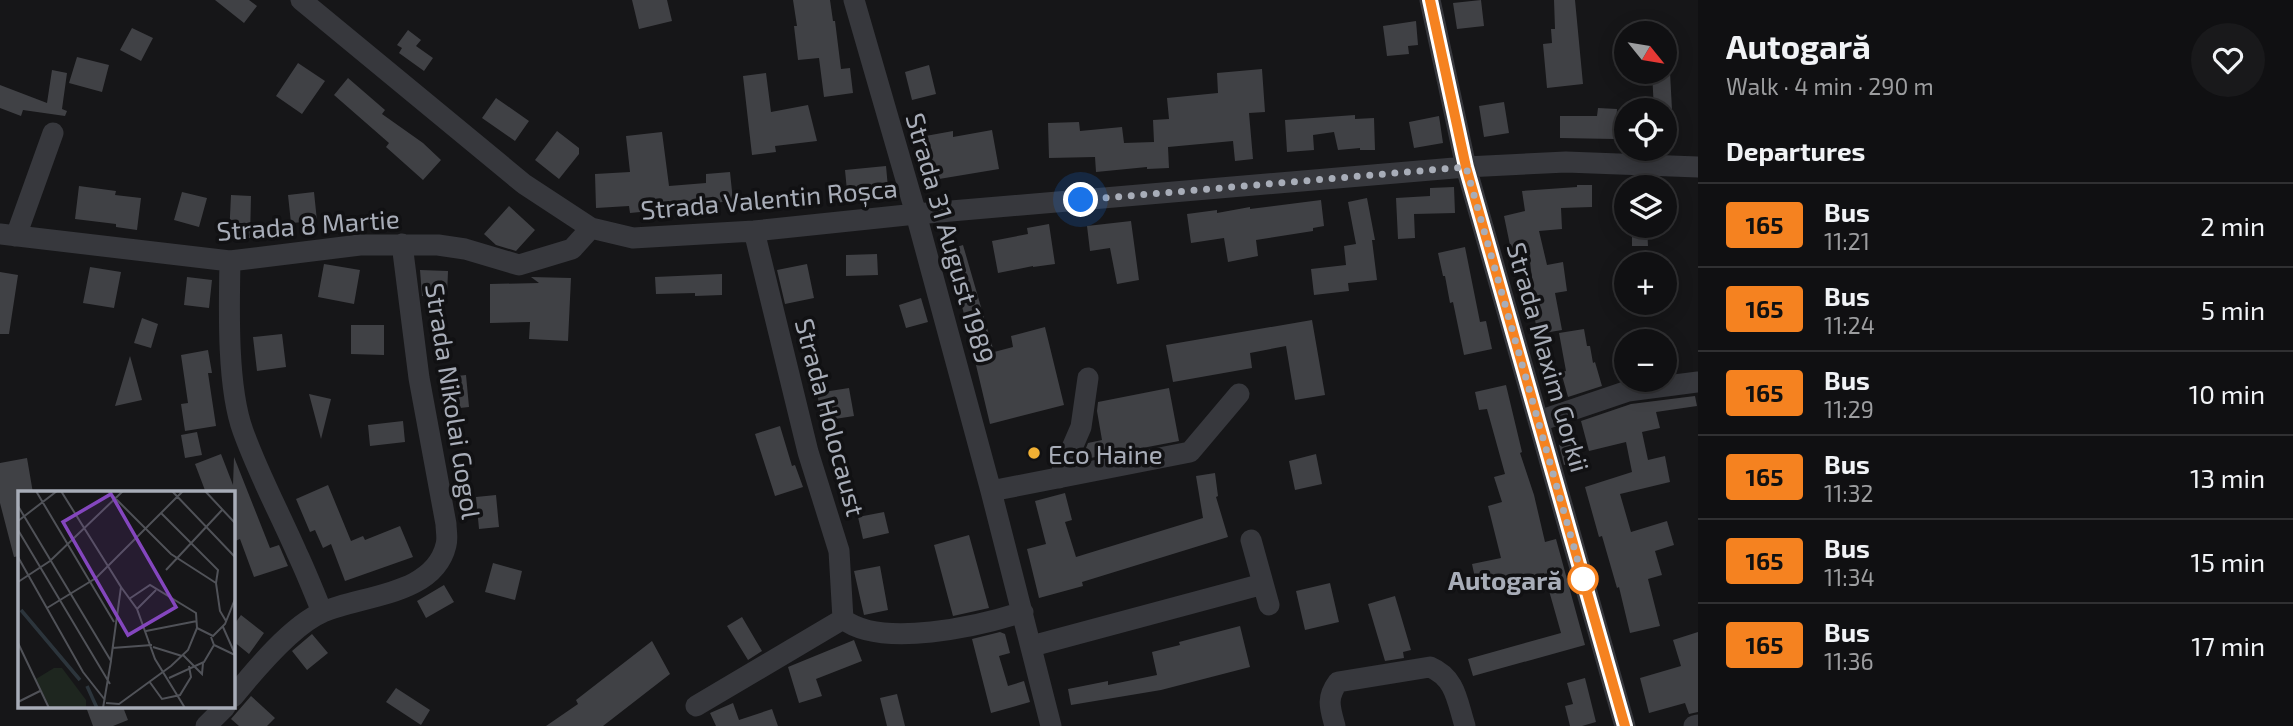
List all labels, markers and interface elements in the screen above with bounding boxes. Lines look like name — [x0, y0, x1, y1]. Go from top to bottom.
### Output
north arrow — [1614, 21, 1676, 84]
map controls — [1614, 21, 1677, 392]
button: heart — [2191, 23, 2265, 97]
text: Autogară — [1726, 26, 1871, 66]
text: Walk · 4 min · 290 m — [1726, 72, 1934, 100]
button: locate — [1614, 98, 1677, 161]
street label: Strada 31 August 1989 — [900, 109, 1002, 367]
text: Departures — [1726, 135, 1865, 166]
street label: Strada Valentin Roșca — [639, 171, 899, 227]
button: layers — [1614, 175, 1677, 238]
your location — [1063, 182, 1098, 217]
text: Bus — [1824, 196, 1870, 227]
street label: Strada 8 Martie — [215, 202, 401, 246]
text: 165 — [1746, 210, 1783, 239]
text: 2 min — [2200, 210, 2265, 241]
text: 11:21 — [1824, 227, 1870, 255]
street label: Strada Maxim Gorkii — [1501, 239, 1597, 475]
button: + — [1614, 252, 1677, 315]
text: Bus — [1824, 280, 1870, 311]
street label: Strada Nikolai Gogol — [420, 281, 488, 522]
text: 165 — [1746, 294, 1783, 323]
text: 5 min — [2201, 294, 2265, 325]
text: 11:24 — [1824, 311, 1875, 339]
street label: Strada Holocaust — [790, 315, 872, 519]
button: − — [1614, 329, 1677, 392]
text: Bus — [1824, 364, 1870, 395]
text: 165 — [1746, 378, 1783, 407]
text: 10 min — [2189, 378, 2265, 409]
text: 11:29 — [1824, 395, 1874, 423]
place label: Eco Haine — [1048, 438, 1163, 469]
marker: Eco Haine — [1026, 445, 1042, 461]
text: Bus — [1824, 448, 1870, 479]
text: 165 — [1746, 462, 1783, 491]
text: 13 min — [2190, 462, 2265, 493]
text: 11:32 — [1824, 479, 1873, 507]
inset map — [18, 491, 234, 708]
text: Bus — [1824, 532, 1870, 563]
text: 165 — [1746, 546, 1783, 575]
text: 15 min — [2191, 546, 2265, 577]
text: 11:34 — [1824, 563, 1875, 591]
place label: Autogară — [1448, 564, 1562, 595]
marker: Autogară — [1568, 564, 1598, 594]
text: Bus — [1824, 616, 1870, 647]
text: 165 — [1746, 630, 1783, 659]
text: 17 min — [2191, 630, 2265, 661]
text: 11:36 — [1824, 647, 1874, 675]

